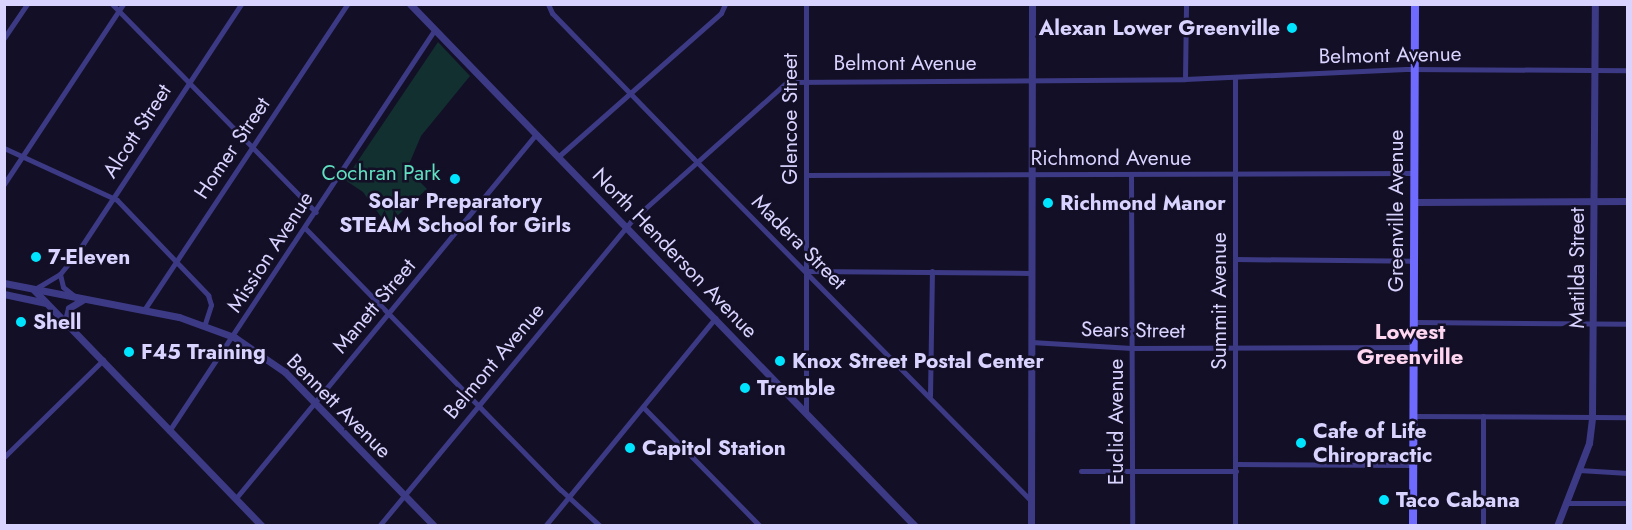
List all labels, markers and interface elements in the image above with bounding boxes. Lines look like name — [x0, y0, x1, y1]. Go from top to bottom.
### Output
place label: Alexan Lower Greenville — [1039, 15, 1280, 41]
marker: Alexan Lower Greenville — [1285, 21, 1299, 35]
street label: Belmont Avenue — [1318, 41, 1462, 69]
street label: Belmont Avenue — [834, 50, 976, 76]
street label: Glencoe Street — [777, 53, 803, 185]
street label: Alcott Street — [97, 79, 177, 183]
street label: Homer Street — [189, 92, 275, 204]
street label: Greenville Avenue — [1383, 130, 1409, 292]
street label: Richmond Avenue — [1031, 145, 1191, 171]
park label: Cochran Park — [322, 160, 440, 186]
street label: North Henderson Avenue — [587, 163, 763, 343]
marker: Solar Preparatory STEAM School for Girls — [448, 172, 462, 186]
street label: Mission Avenue — [222, 187, 318, 317]
place label: Solar Preparatory STEAM School for Girls — [339, 188, 571, 238]
street label: Madera Street — [746, 189, 852, 295]
place label: Richmond Manor — [1060, 190, 1226, 216]
marker: Richmond Manor — [1041, 196, 1055, 210]
street label: Matilda Street — [1564, 208, 1590, 328]
street label: Summit Avenue — [1206, 232, 1232, 370]
place label: 7-Eleven — [48, 244, 130, 270]
marker: 7-Eleven — [29, 250, 43, 264]
street label: Manett Street — [327, 254, 421, 358]
street label: Belmont Avenue — [438, 298, 550, 424]
place label: Shell — [33, 309, 81, 335]
marker: Shell — [14, 315, 28, 329]
street label: Sears Street — [1081, 316, 1185, 344]
district label: Lowest Greenville — [1357, 318, 1463, 370]
place label: F45 Training — [141, 339, 266, 365]
marker: F45 Training — [122, 345, 136, 359]
place label: Knox Street Postal Center — [792, 348, 1044, 374]
street label: Bennett Avenue — [282, 349, 396, 463]
marker: Knox Street Postal Center — [773, 354, 787, 368]
street label: Euclid Avenue — [1103, 359, 1129, 485]
place label: Tremble — [757, 375, 835, 401]
marker: Tremble — [738, 381, 752, 395]
place label: Cafe of Life Chiropractic — [1313, 418, 1432, 468]
place label: Capitol Station — [642, 435, 786, 461]
marker: Cafe of Life Chiropractic — [1294, 436, 1308, 450]
marker: Capitol Station — [623, 441, 637, 455]
place label: Taco Cabana — [1396, 487, 1520, 513]
marker: Taco Cabana — [1377, 493, 1391, 507]

